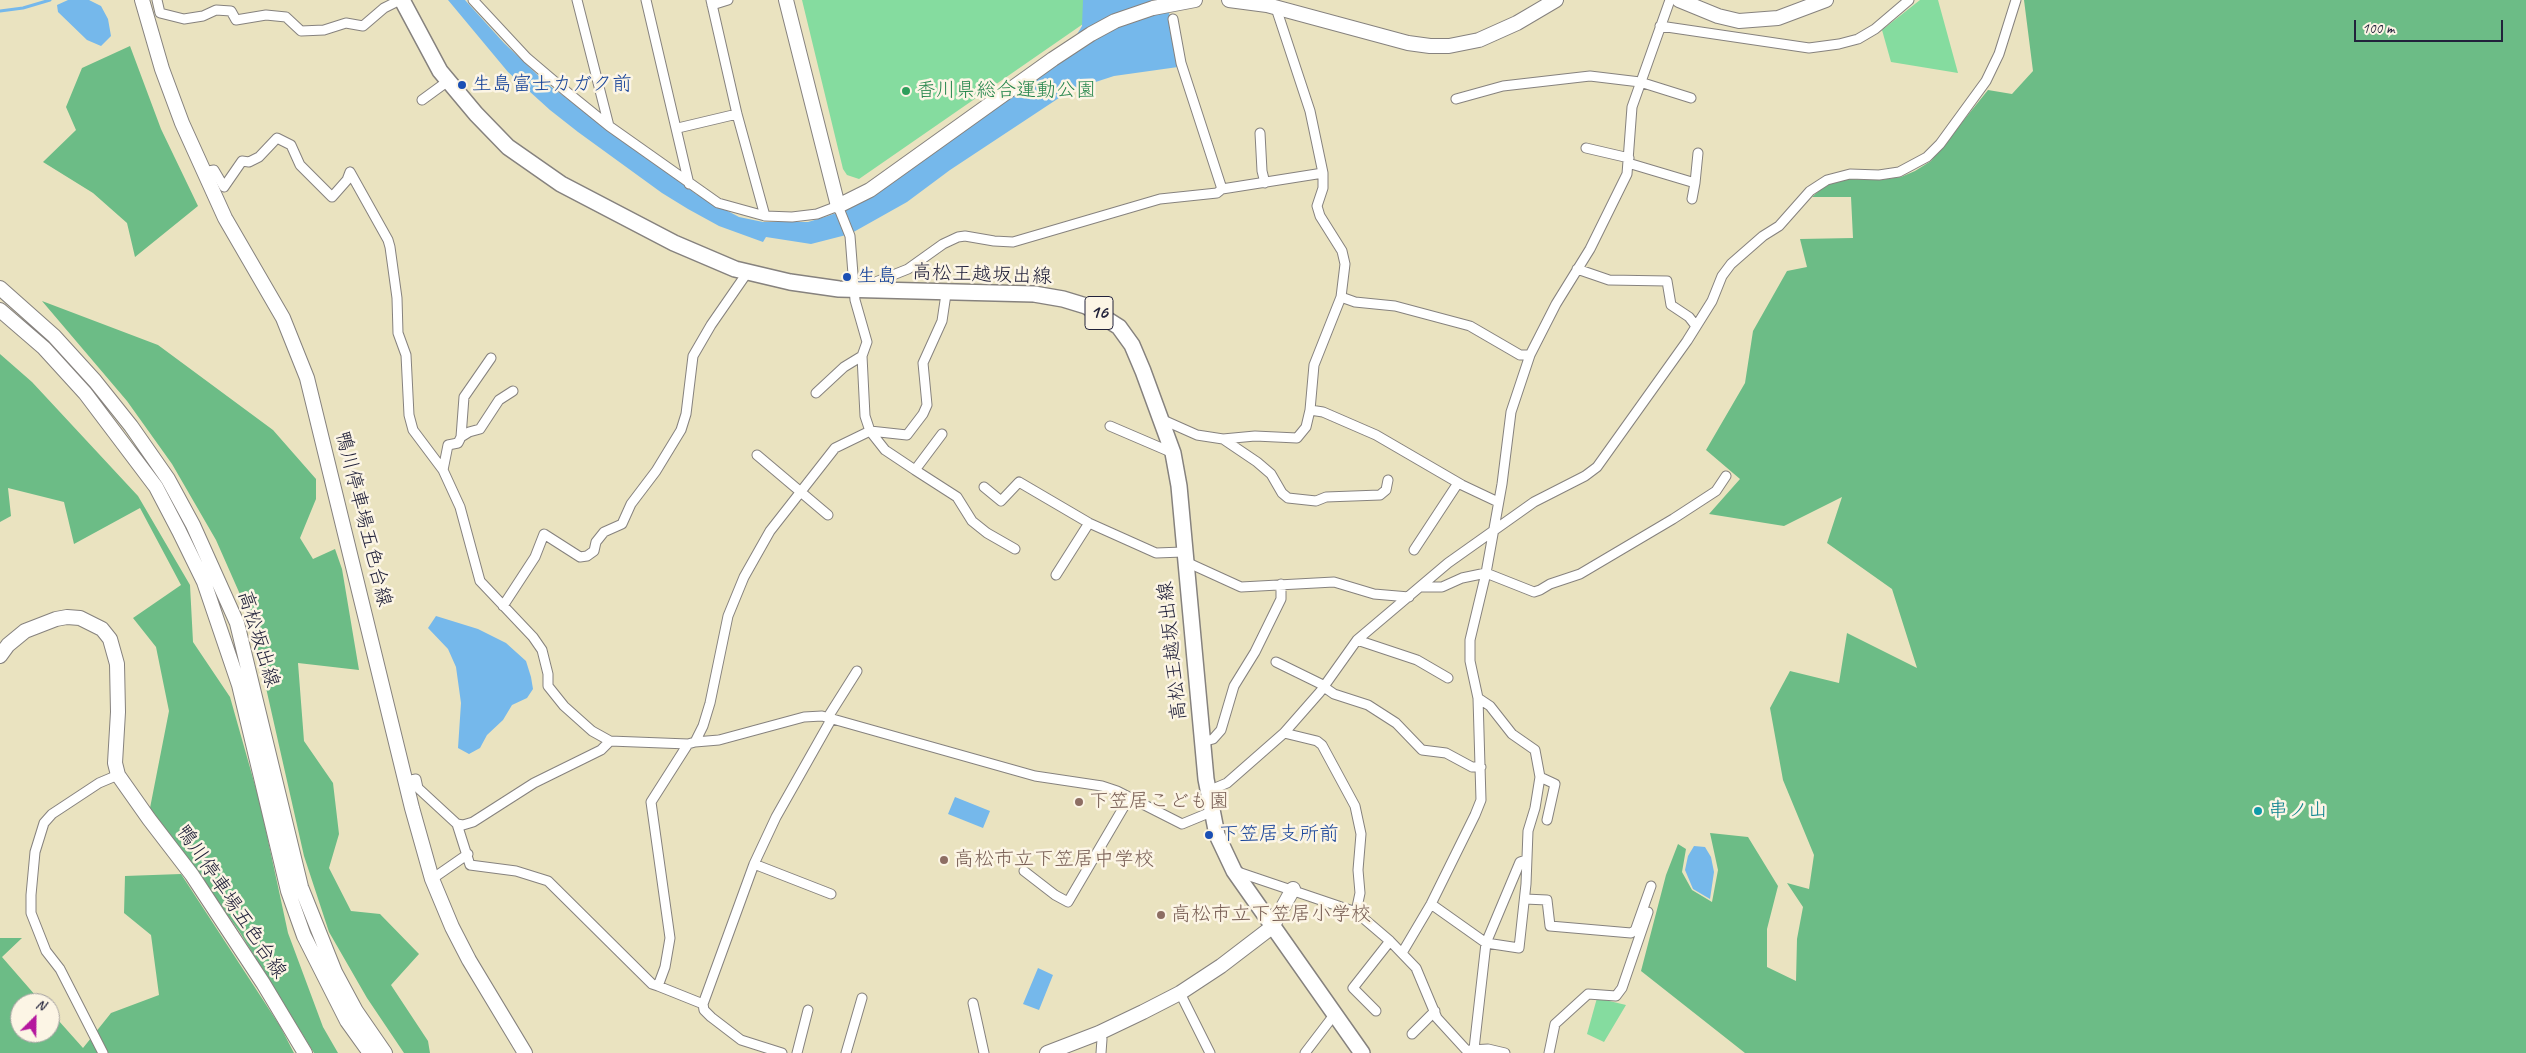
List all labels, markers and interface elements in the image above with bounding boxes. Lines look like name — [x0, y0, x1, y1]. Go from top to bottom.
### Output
scale bar — [2356, 10, 2505, 42]
text: 100 m — [2362, 19, 2394, 38]
place label: 生島富士カガク前 — [472, 73, 632, 97]
marker: 生島富士カガク前 — [456, 79, 468, 91]
place label: 香川県総合運動公園 — [916, 79, 1096, 103]
marker: 香川県総合運動公園 — [900, 85, 912, 97]
street label: 高松王越坂出線 — [912, 261, 1052, 289]
place label: 生島 — [857, 265, 897, 289]
marker: 生島 — [841, 271, 853, 283]
road number: 16 — [1085, 296, 1113, 330]
street label: 鴨川停車場五色台線 — [330, 429, 396, 609]
street label: 高松王越坂出線 — [1154, 580, 1192, 722]
street label: 高松坂出線 — [232, 588, 284, 690]
place label: 下笠居こども園 — [1089, 790, 1229, 814]
marker: 下笠居こども園 — [1073, 796, 1085, 808]
place label: 串ノ山 — [2268, 799, 2328, 823]
marker: 串ノ山 — [2252, 805, 2264, 817]
street label: 鴨川停車場五色台線 — [171, 821, 291, 983]
place label: 下笠居支所前 — [1219, 823, 1339, 847]
marker: 下笠居支所前 — [1203, 829, 1215, 841]
place label: 高松市立下笠居中学校 — [954, 848, 1154, 872]
marker: 高松市立下笠居中学校 — [938, 854, 950, 866]
place label: 高松市立下笠居小学校 — [1171, 903, 1371, 927]
marker: 高松市立下笠居小学校 — [1155, 909, 1167, 921]
north arrow — [10, 993, 60, 1043]
text: N — [33, 995, 48, 1014]

